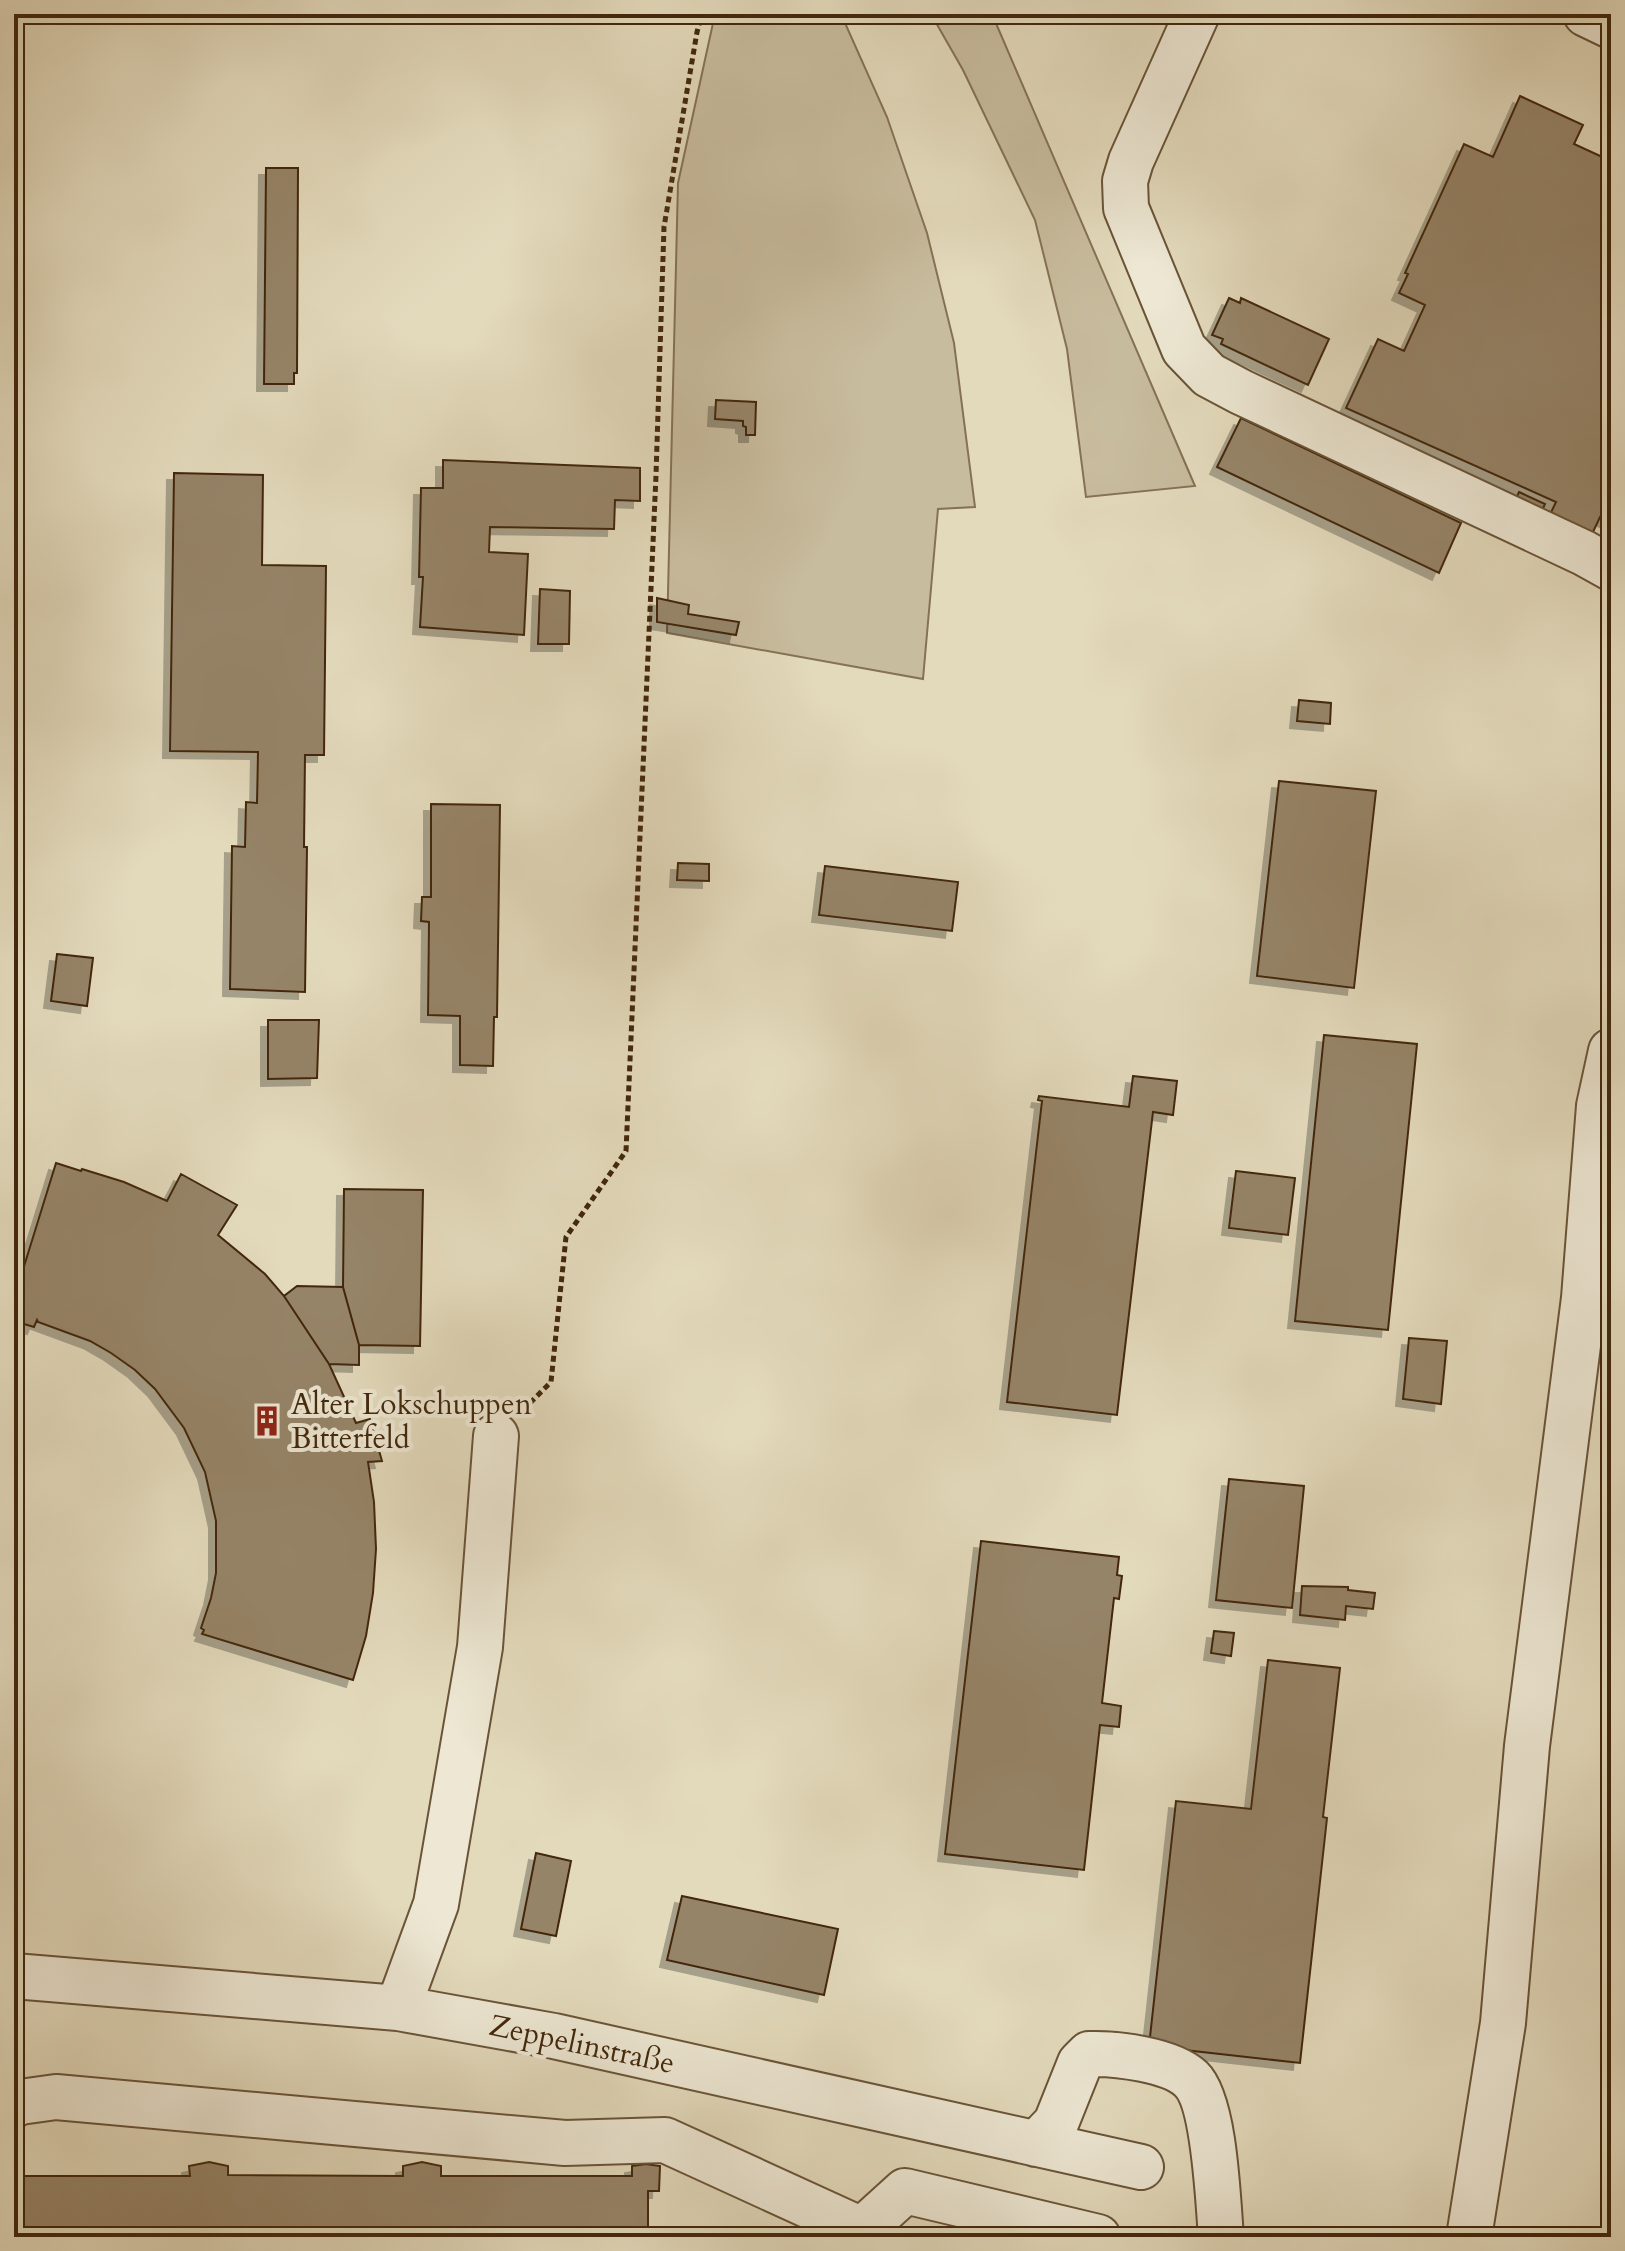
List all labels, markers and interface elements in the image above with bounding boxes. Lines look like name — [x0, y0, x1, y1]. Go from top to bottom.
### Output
place label: Alter Lokschuppen Bitterfeld — [291, 1384, 532, 1459]
building icon: Alter Lokschuppen Bitterfeld — [250, 1404, 284, 1438]
street label: Zeppelinstraße — [485, 2005, 678, 2084]

